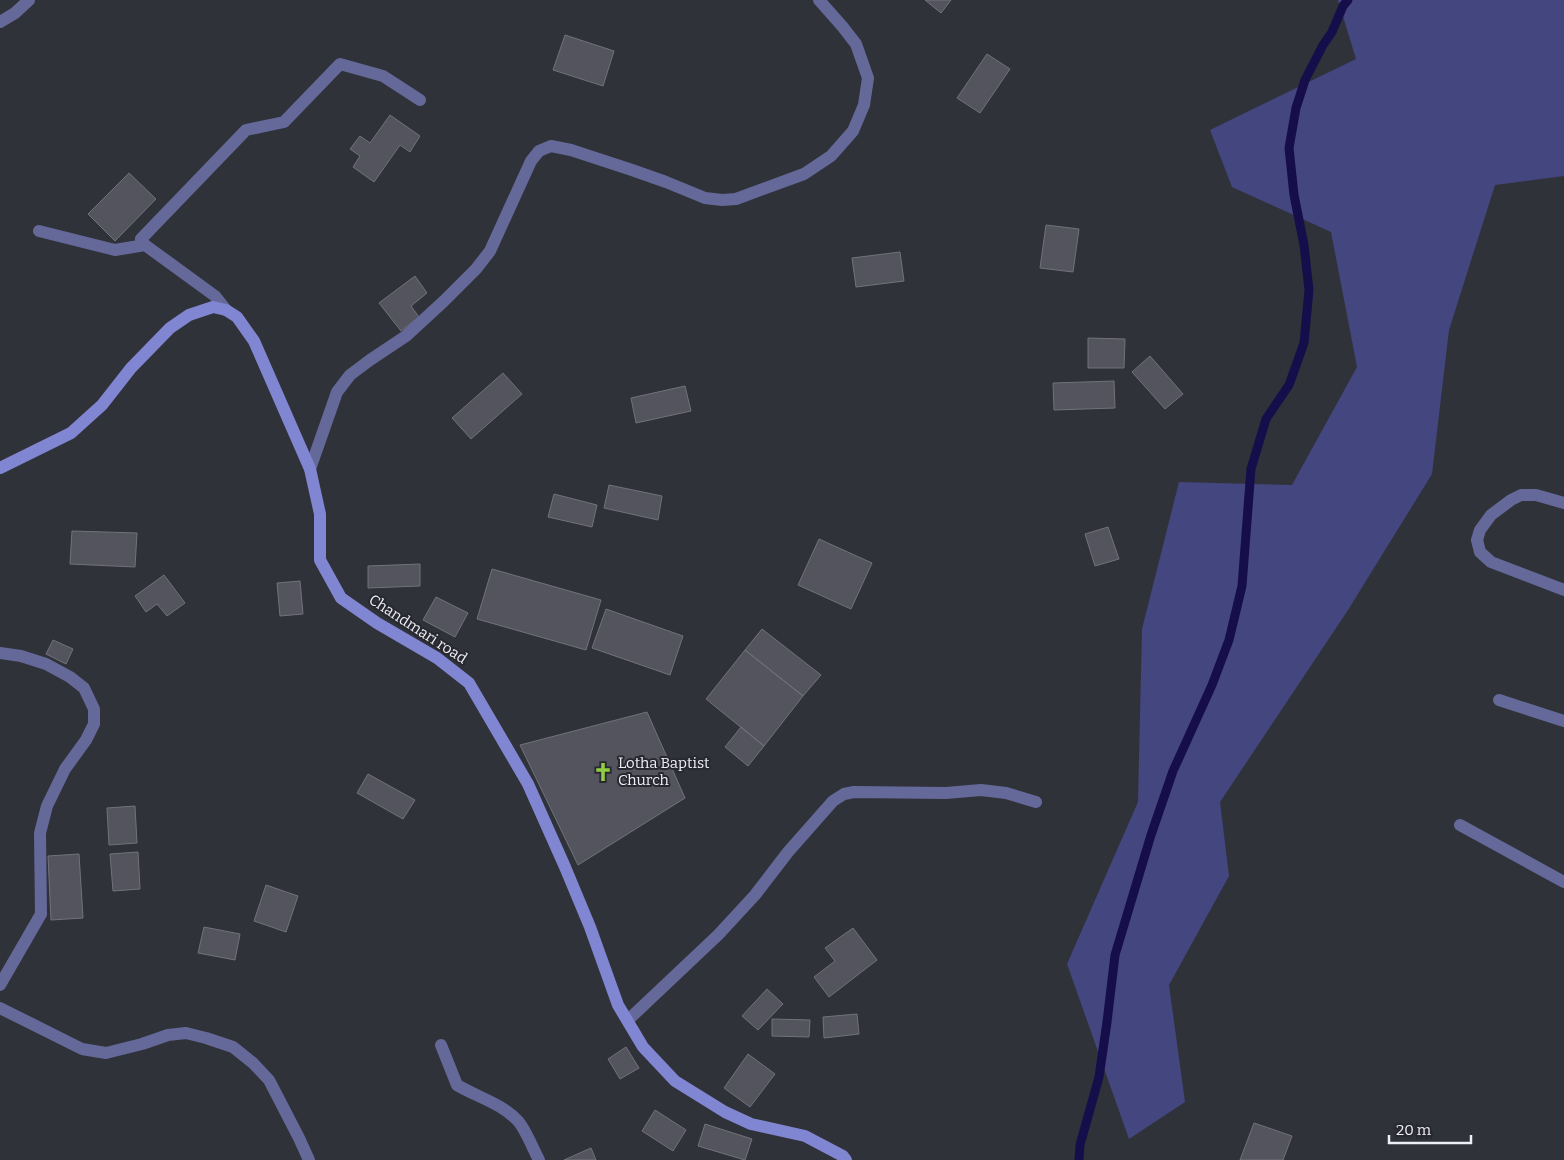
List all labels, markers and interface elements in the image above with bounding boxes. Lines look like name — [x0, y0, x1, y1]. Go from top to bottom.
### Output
street label: Chandmari road — [365, 591, 471, 668]
place label: Lotha Baptist Church — [618, 754, 710, 789]
church icon: Lotha Baptist Church — [592, 761, 614, 783]
scale bar — [1389, 1112, 1472, 1144]
text: 20 m — [1396, 1121, 1432, 1139]

